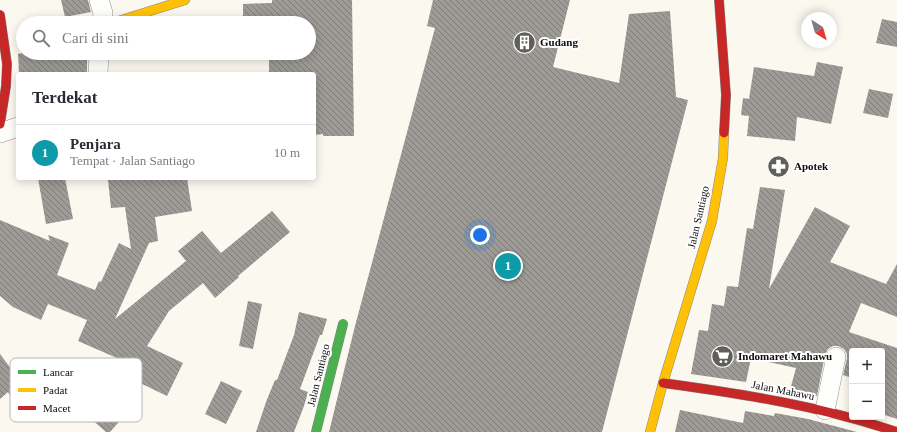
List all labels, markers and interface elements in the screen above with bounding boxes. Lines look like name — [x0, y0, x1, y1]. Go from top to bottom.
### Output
north arrow — [801, 12, 837, 48]
search box — [16, 16, 316, 60]
icon: search — [30, 27, 52, 49]
building icon: Gudang — [512, 29, 538, 55]
text: Cari di sini — [62, 30, 129, 46]
place label: Gudang — [540, 36, 578, 48]
text: Terdekat — [32, 88, 98, 107]
text: Penjara — [70, 136, 121, 152]
text: 1 — [42, 145, 48, 160]
text: 10 m — [274, 145, 300, 160]
text: Tempat · Jalan Santiago — [70, 153, 195, 168]
pharmacy icon: Apotek — [765, 153, 791, 179]
place label: Apotek — [794, 160, 829, 172]
street label: Jalan Santiago — [685, 184, 711, 249]
your location — [470, 225, 490, 245]
pin: 1 — [495, 251, 521, 281]
street label: Jalan Santiago — [304, 342, 332, 407]
supermarket icon: Indomaret Mahawu — [710, 343, 736, 369]
map controls — [849, 348, 885, 420]
button: + — [849, 348, 885, 384]
place label: Indomaret Mahawu — [738, 350, 832, 362]
legend — [10, 358, 142, 422]
text: Lancar — [43, 366, 74, 378]
street label: Jalan Mahawu — [751, 378, 816, 402]
text: Padat — [43, 384, 67, 396]
button: − — [849, 384, 885, 420]
text: Macet — [43, 402, 70, 414]

